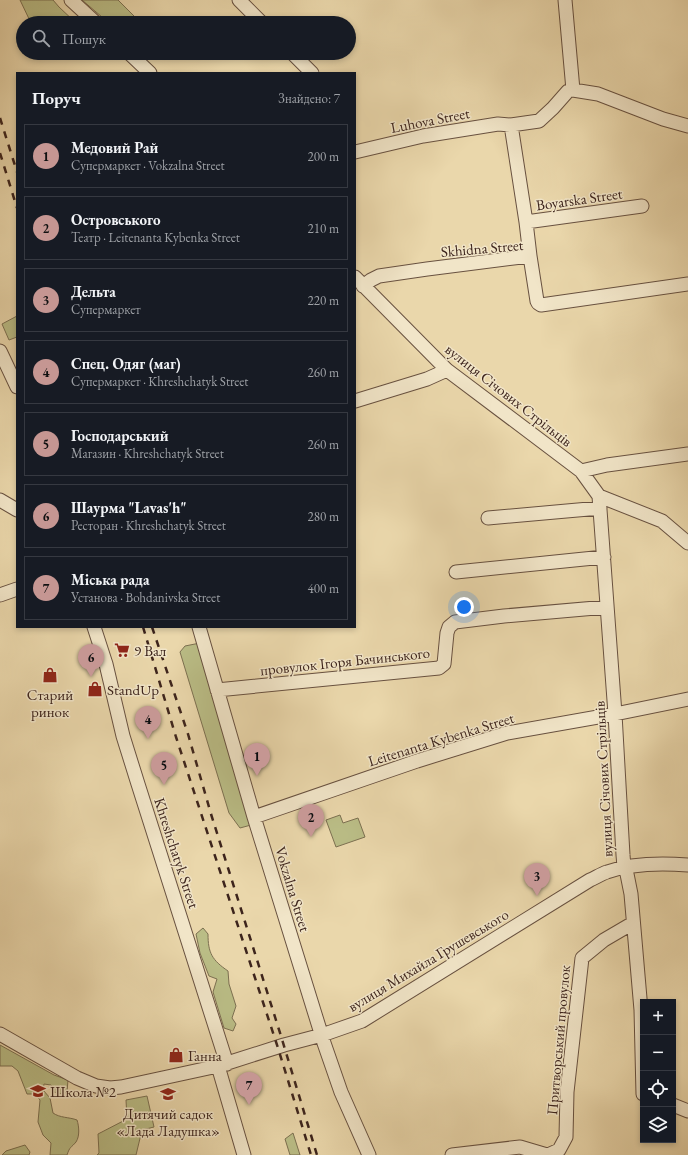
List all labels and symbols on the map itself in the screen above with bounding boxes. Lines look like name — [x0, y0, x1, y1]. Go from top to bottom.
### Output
street label: Luhova Street — [389, 103, 471, 137]
street label: Boyarska Street — [535, 183, 624, 214]
street label: Skhidna Street — [440, 235, 524, 261]
street label: вулиця Січових Стрільців — [442, 339, 576, 451]
your location — [454, 597, 474, 617]
supermarket icon: 9 Вал — [113, 641, 131, 659]
place label: 9 Вал — [134, 641, 166, 660]
street label: провулок Ігоря Бачинського — [259, 643, 431, 679]
pin: 6 — [78, 644, 104, 677]
shop icon: Старий ринок — [41, 666, 59, 684]
shop icon: StandUp — [86, 680, 104, 698]
place label: StandUp — [107, 680, 159, 699]
place label: Старий ринок — [27, 685, 73, 721]
street label: вулиця Січових Стрільців — [589, 701, 617, 857]
pin: 4 — [135, 706, 161, 739]
street label: Leitenanta Kybenka Street — [366, 708, 517, 770]
pin: 1 — [244, 743, 270, 776]
pin: 5 — [151, 752, 177, 785]
street label: Khreshchatyk Street — [150, 795, 204, 911]
pin: 2 — [298, 804, 324, 837]
street label: Vokzalna Street — [271, 844, 315, 934]
pin: 3 — [524, 863, 550, 896]
street label: вулиця Михайла Грушевського — [344, 904, 512, 1016]
street label: Притворський провулок — [542, 964, 574, 1116]
shop icon: Ганна — [167, 1046, 185, 1064]
place label: Ганна — [188, 1046, 222, 1065]
pin: 7 — [236, 1072, 262, 1105]
school or university icon: Школа №2 — [29, 1082, 47, 1100]
place label: Школа №2 — [50, 1082, 117, 1101]
school or university icon: Дитячий садок «Лада Ладушка» — [159, 1085, 177, 1103]
place label: Дитячий садок «Лада Ладушка» — [116, 1104, 220, 1140]

